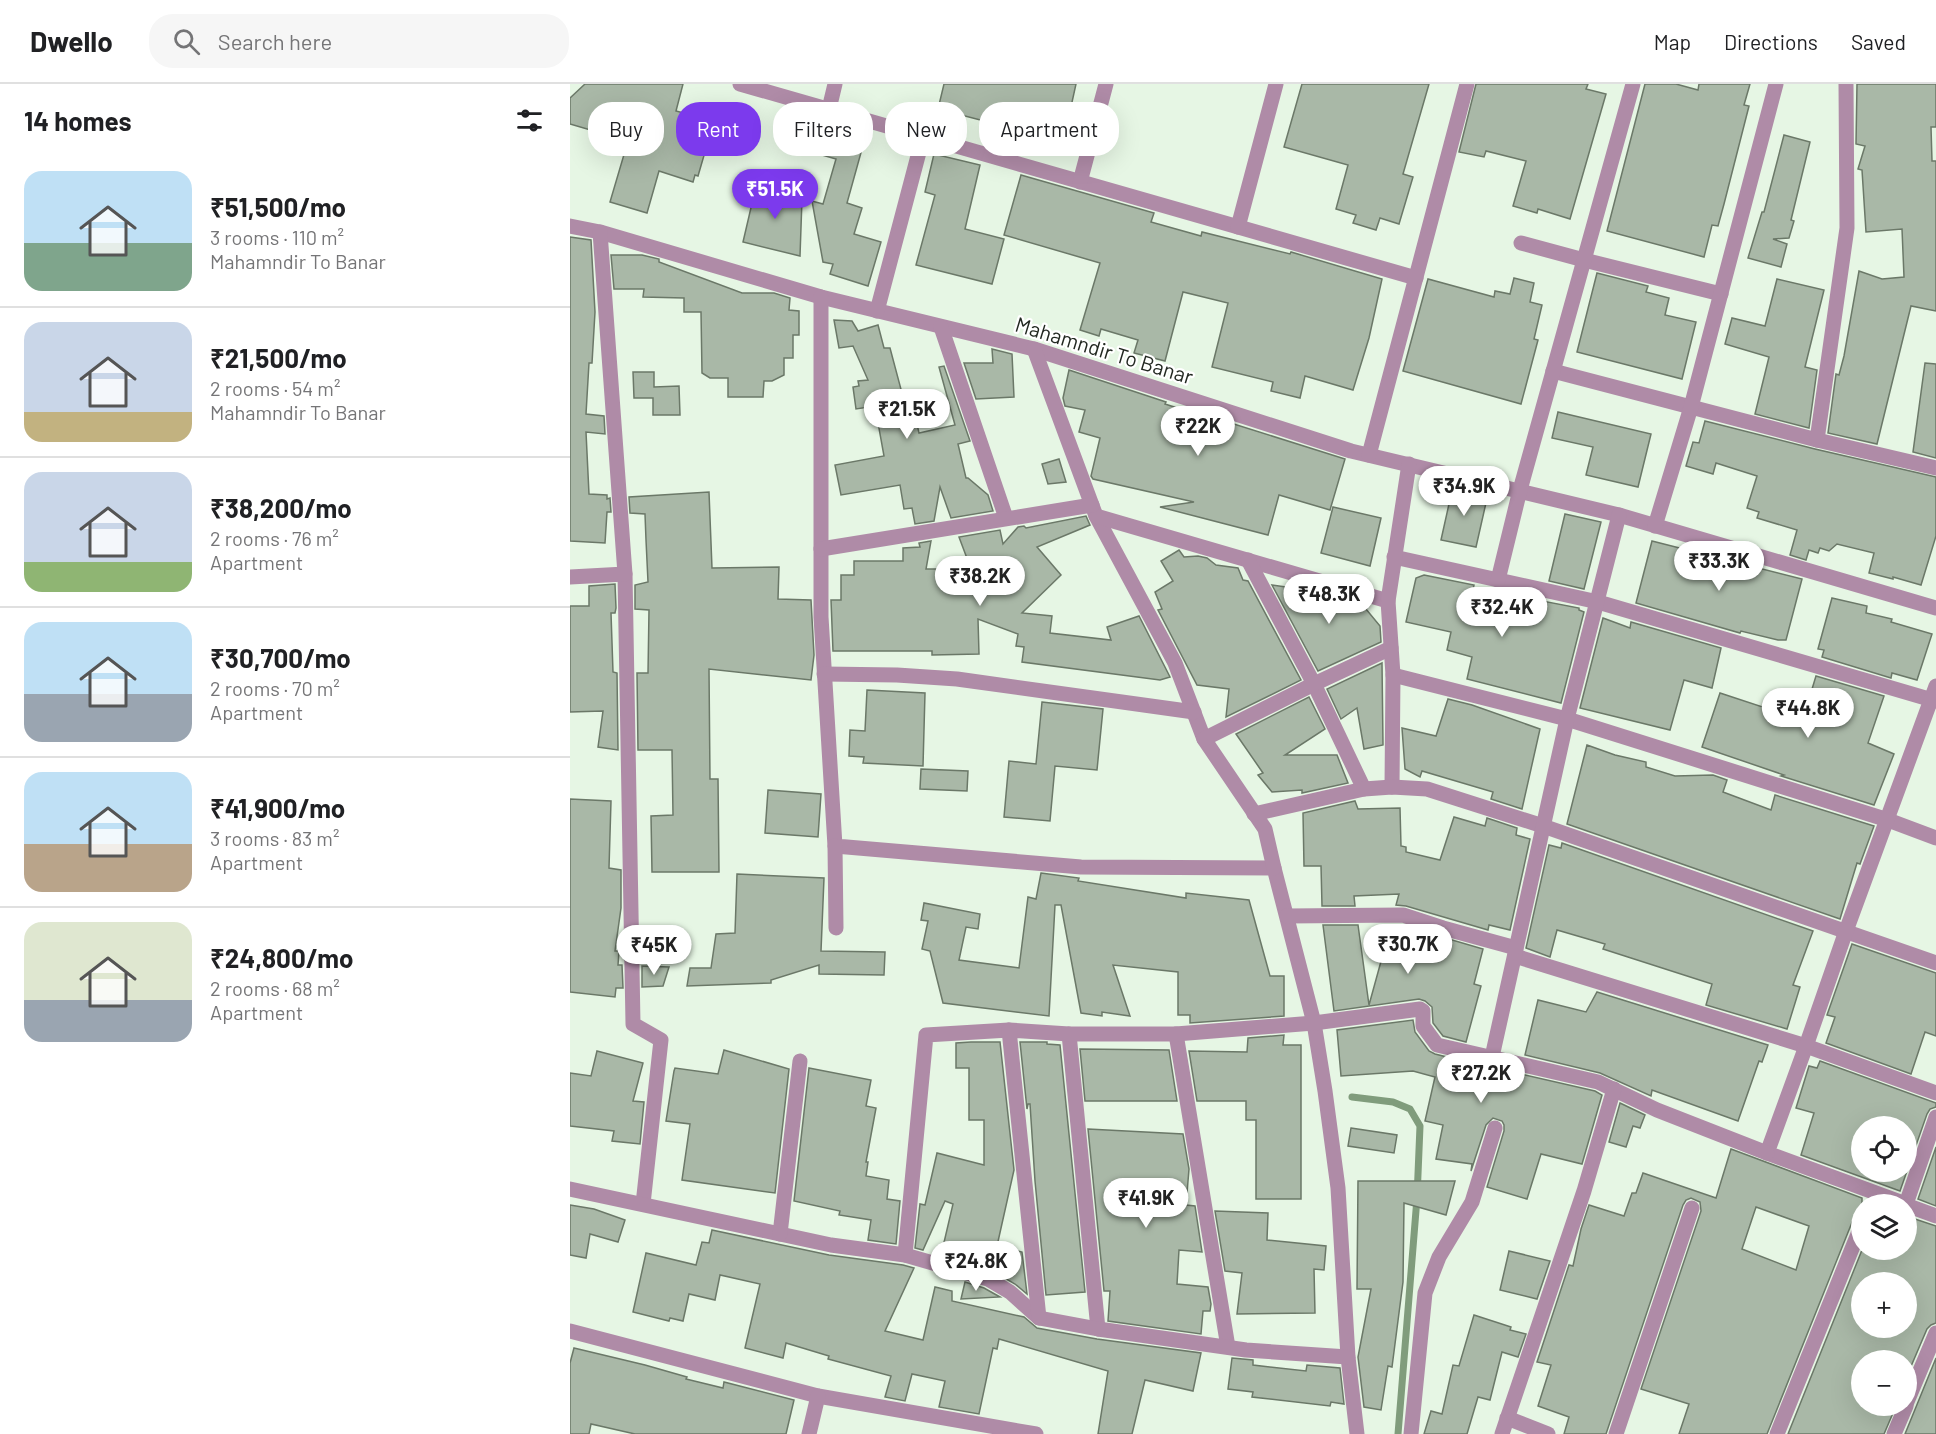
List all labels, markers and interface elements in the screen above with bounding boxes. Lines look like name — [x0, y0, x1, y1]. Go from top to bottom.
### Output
search box — [149, 14, 569, 68]
text: Dwello — [30, 24, 113, 58]
icon: search — [170, 25, 203, 58]
text: Search here — [218, 28, 332, 54]
text: Map — [1654, 29, 1691, 54]
text: Directions — [1724, 29, 1818, 54]
text: Saved — [1851, 29, 1906, 54]
chip: Buy — [588, 102, 664, 156]
chip: Rent — [676, 102, 761, 156]
chip: Filters — [773, 102, 873, 156]
chip: New — [885, 102, 967, 156]
chip: Apartment — [979, 102, 1119, 156]
icon: filters — [513, 104, 546, 137]
text: 14 homes — [24, 105, 131, 136]
pin: ₹51.5K — [726, 169, 824, 220]
text: ₹51.5K — [746, 176, 804, 200]
text: ₹51,500/mo — [210, 191, 346, 222]
icon: home — [72, 195, 144, 267]
text: 3 rooms · 110 m² — [210, 225, 344, 249]
text: Mahamndir To Banar — [210, 249, 386, 273]
street label: Mahamndir To Banar — [1013, 311, 1197, 389]
text: ₹21,500/mo — [210, 342, 347, 373]
icon: home — [72, 346, 144, 418]
text: 2 rooms · 54 m² — [210, 376, 340, 400]
pin: ₹21.5K — [858, 389, 956, 440]
text: ₹21.5K — [878, 396, 936, 420]
text: Mahamndir To Banar — [210, 400, 386, 424]
pin: ₹22K — [1162, 406, 1234, 457]
text: ₹22K — [1175, 413, 1221, 437]
pin: ₹34.9K — [1415, 466, 1513, 517]
text: ₹34.9K — [1433, 473, 1495, 497]
text: ₹38,200/mo — [210, 492, 352, 523]
icon: home — [72, 496, 144, 568]
text: 2 rooms · 76 m² — [210, 526, 339, 550]
pin: ₹33.3K — [1670, 541, 1768, 592]
text: ₹33.3K — [1688, 548, 1750, 572]
text: Apartment — [210, 550, 303, 574]
pin: ₹38.2K — [931, 556, 1029, 607]
text: ₹38.2K — [949, 563, 1011, 587]
pin: ₹48.3K — [1280, 574, 1378, 625]
text: ₹48.3K — [1297, 581, 1361, 605]
pin: ₹32.4K — [1453, 587, 1551, 638]
text: ₹32.4K — [1470, 594, 1534, 618]
text: ₹30,700/mo — [210, 642, 351, 673]
icon: home — [72, 646, 144, 718]
text: 2 rooms · 70 m² — [210, 676, 340, 700]
pin: ₹44.8K — [1759, 688, 1857, 739]
text: ₹44.8K — [1776, 695, 1840, 719]
text: Apartment — [210, 700, 303, 724]
text: ₹41,900/mo — [210, 792, 345, 823]
icon: home — [72, 796, 144, 868]
text: 3 rooms · 83 m² — [210, 826, 339, 850]
text: Apartment — [210, 850, 303, 874]
pin: ₹30.7K — [1359, 924, 1457, 975]
pin: ₹45K — [618, 925, 690, 976]
text: ₹30.7K — [1377, 931, 1439, 955]
text: ₹45K — [631, 932, 677, 956]
text: ₹24,800/mo — [210, 942, 353, 973]
icon: home — [72, 946, 144, 1018]
text: 2 rooms · 68 m² — [210, 976, 340, 1000]
text: Apartment — [210, 1000, 303, 1024]
pin: ₹27.2K — [1432, 1053, 1530, 1104]
text: ₹27.2K — [1451, 1060, 1511, 1084]
map controls — [1851, 1116, 1917, 1416]
button: locate — [1851, 1116, 1917, 1182]
pin: ₹41.9K — [1097, 1178, 1195, 1229]
text: ₹41.9K — [1117, 1185, 1175, 1209]
button: layers — [1851, 1194, 1917, 1260]
pin: ₹24.8K — [927, 1241, 1025, 1292]
text: ₹24.8K — [944, 1248, 1008, 1272]
button: + — [1851, 1272, 1917, 1338]
button: − — [1851, 1350, 1917, 1416]

